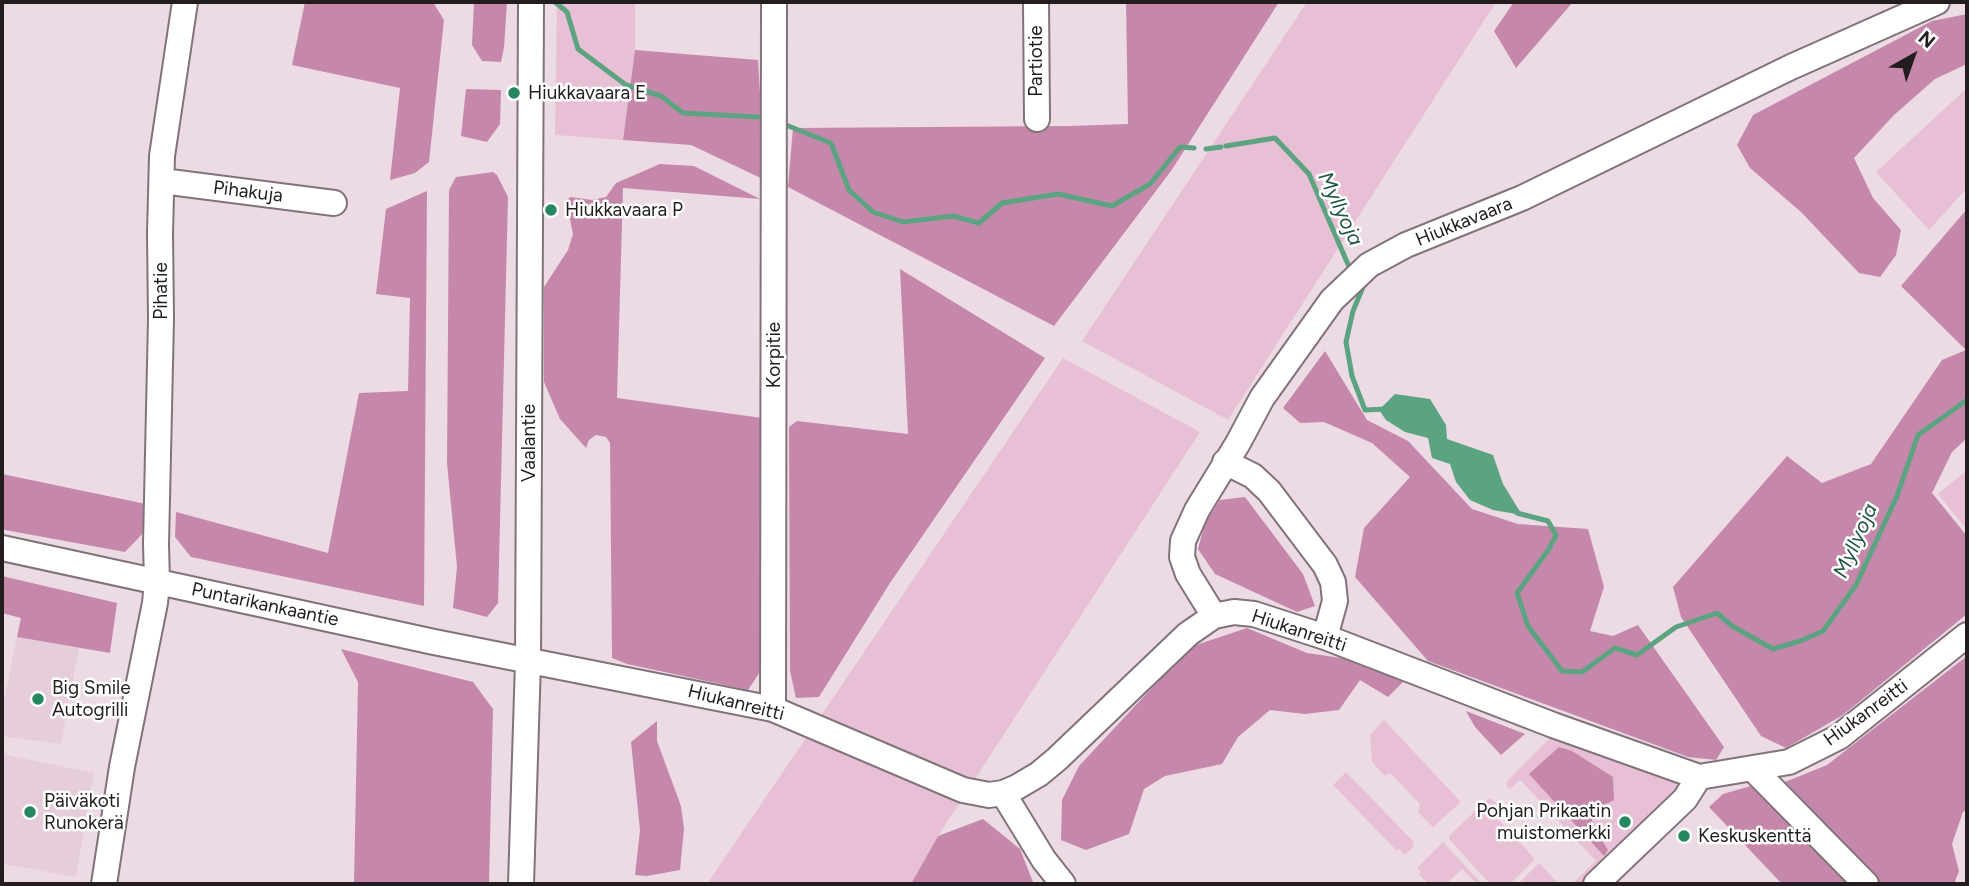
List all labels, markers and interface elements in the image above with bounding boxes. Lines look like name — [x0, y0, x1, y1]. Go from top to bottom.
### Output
north arrow — [1878, 21, 1948, 91]
street label: Partiotie — [1025, 25, 1047, 97]
text: N — [1914, 26, 1940, 53]
place label: Hiukkavaara E — [528, 82, 646, 104]
marker: Hiukkavaara E — [506, 85, 522, 101]
water label: Myllyoja — [1312, 168, 1368, 250]
street label: Pihakuja — [212, 176, 284, 208]
street label: Hiukkavaara — [1412, 192, 1516, 252]
place label: Hiukkavaara P — [565, 199, 683, 221]
marker: Hiukkavaara P — [543, 202, 559, 218]
street label: Pihatie — [150, 262, 172, 320]
street label: Korpitie — [763, 322, 785, 388]
street label: Vaalantie — [518, 404, 540, 482]
water label: Myllyoja — [1828, 500, 1884, 582]
street label: Puntarikankaantie — [189, 578, 341, 632]
street label: Hiukanreitti — [1249, 605, 1349, 657]
street label: Hiukanreitti — [1819, 675, 1913, 751]
place label: Big Smile Autogrilli — [52, 677, 131, 721]
street label: Hiukanreitti — [685, 680, 787, 726]
marker: Big Smile Autogrilli — [30, 691, 46, 707]
place label: Päiväkoti Runokerä — [44, 790, 124, 834]
place label: Pohjan Prikaatin muistomerkki — [1476, 800, 1611, 844]
marker: Päiväkoti Runokerä — [22, 804, 38, 820]
marker: Pohjan Prikaatin muistomerkki — [1617, 814, 1633, 830]
place label: Keskuskenttä — [1698, 825, 1811, 847]
marker: Keskuskenttä — [1676, 828, 1692, 844]

